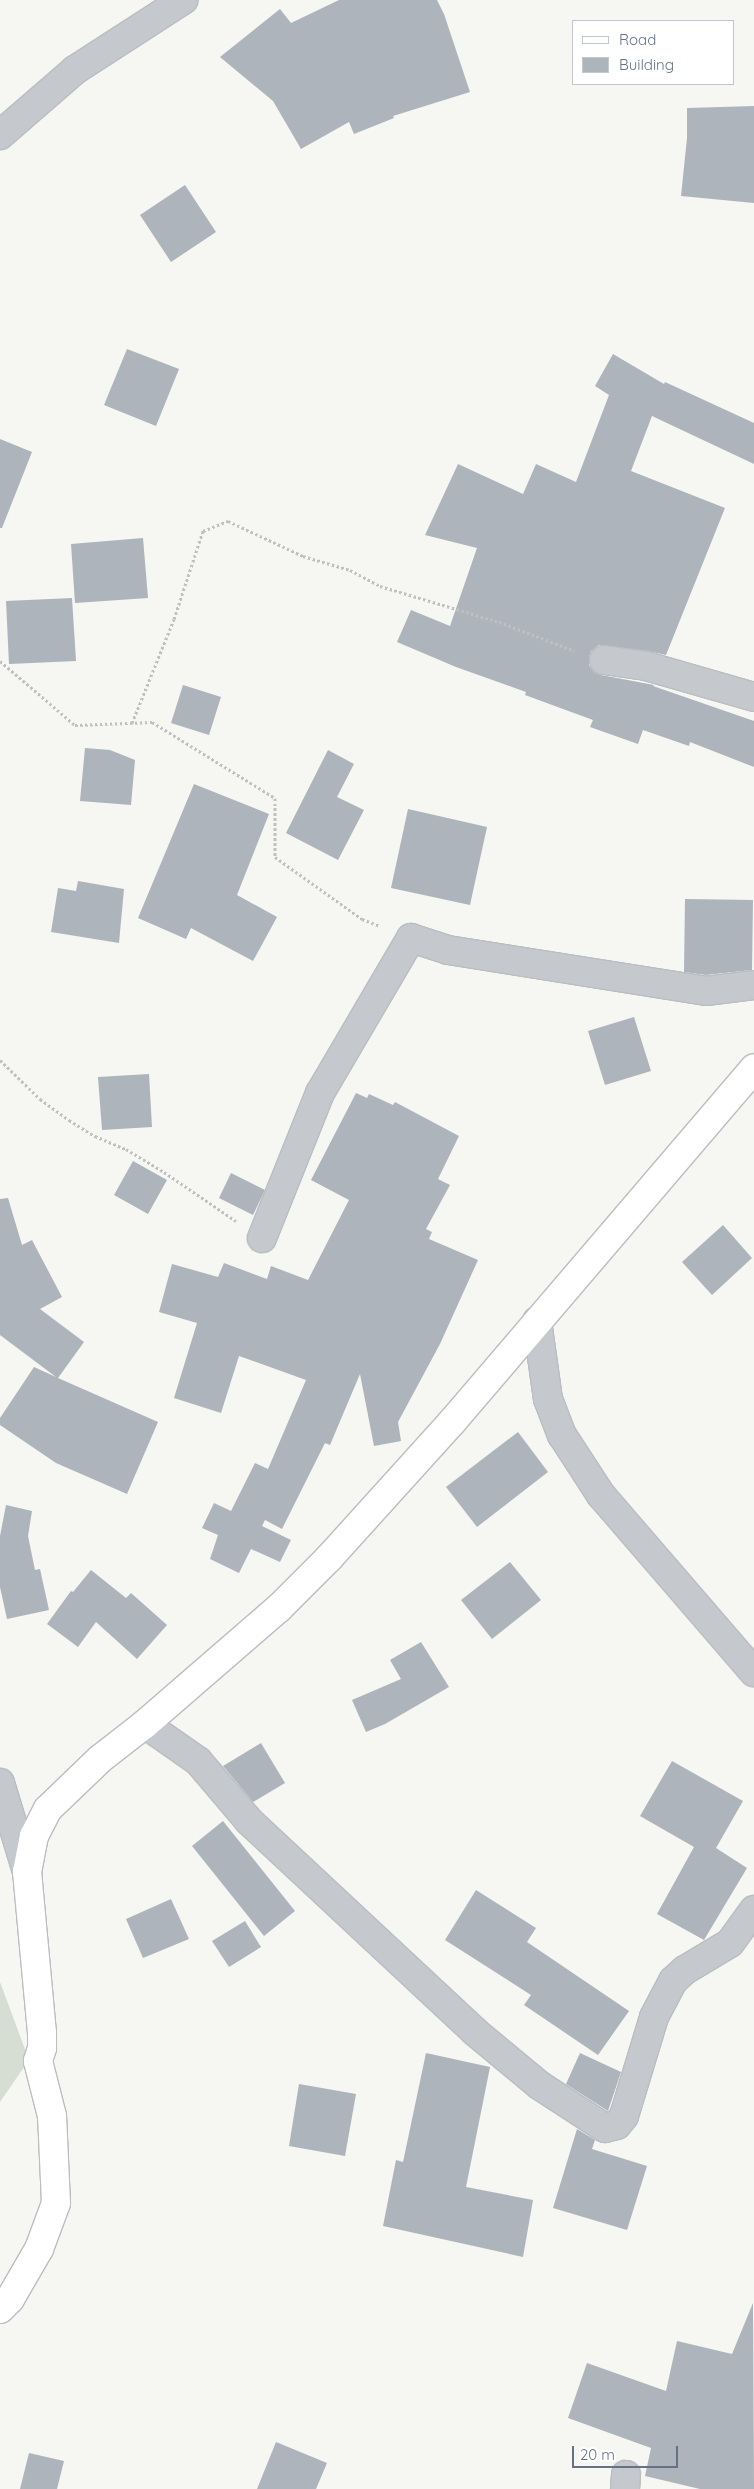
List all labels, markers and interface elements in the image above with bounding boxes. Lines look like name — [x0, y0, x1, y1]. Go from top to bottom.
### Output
legend — [572, 20, 734, 85]
text: Road — [619, 30, 656, 49]
text: Building — [619, 55, 674, 74]
scale bar — [574, 2436, 680, 2468]
text: 20 m — [580, 2445, 615, 2464]

